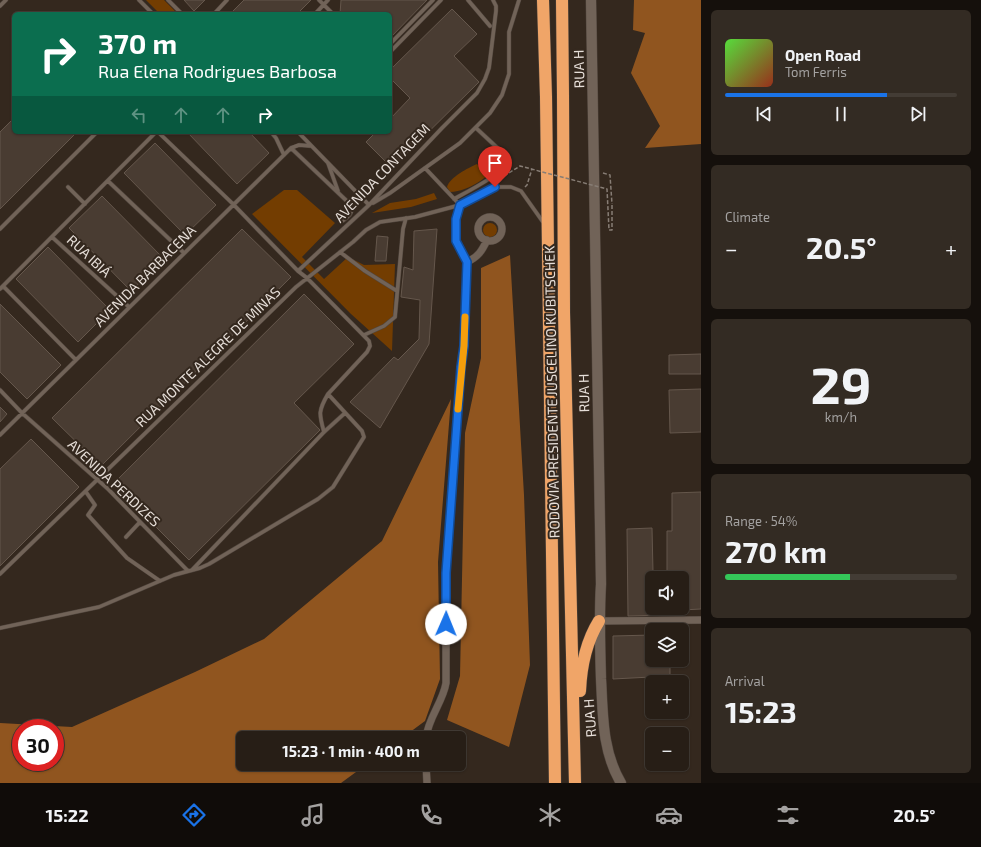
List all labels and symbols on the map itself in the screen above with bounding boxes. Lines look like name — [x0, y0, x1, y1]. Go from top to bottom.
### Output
street label: RUA H — [570, 49, 587, 89]
street label: AVENIDA CONTAGEM — [330, 120, 433, 226]
pin — [478, 146, 512, 187]
street label: AVENIDA BARBACENA — [90, 221, 199, 330]
street label: RUA IBIÁ — [64, 231, 115, 281]
street label: RODOVIA PRESIDENTE JUSCELINO KUBITSCHEK — [540, 245, 563, 538]
street label: RUA MONTE ALEGRE DE MINAS — [132, 283, 284, 430]
street label: RUA H — [575, 373, 592, 413]
street label: AVENIDA PERDIZES — [65, 435, 164, 530]
position arrow — [425, 603, 467, 645]
street label: RUA H — [580, 698, 599, 738]
speed limit sign: 30 — [12, 719, 64, 771]

